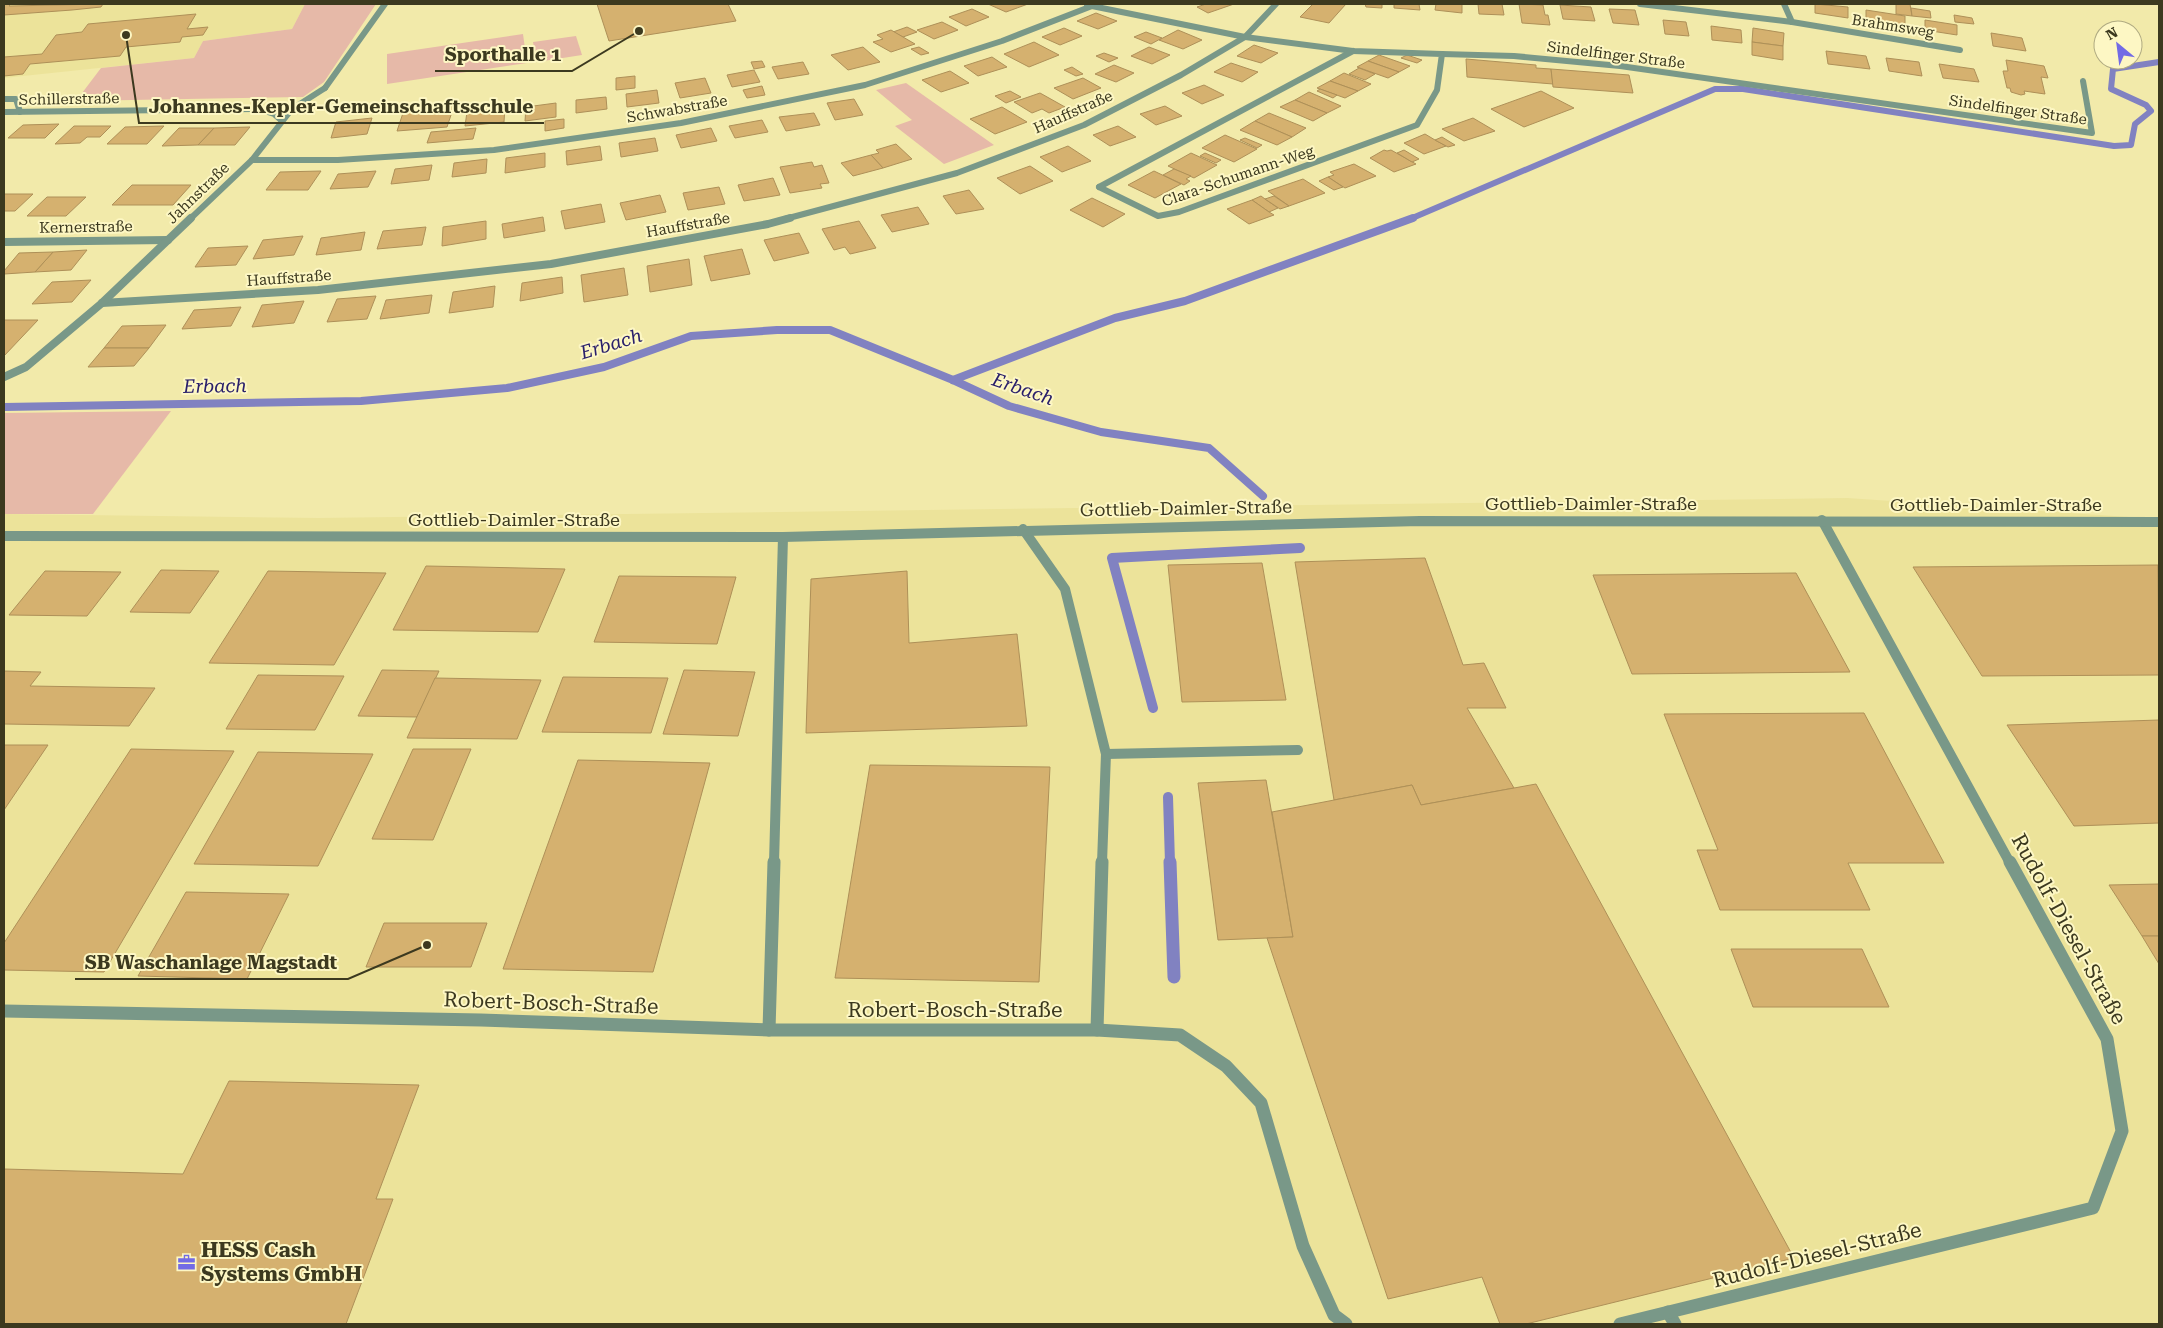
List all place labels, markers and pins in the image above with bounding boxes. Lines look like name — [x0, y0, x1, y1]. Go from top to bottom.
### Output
callout: Sporthalle 1 — [435, 37, 572, 71]
callout: Johannes-Kepler-Gemeinschaftsschule — [139, 89, 544, 123]
callout: SB Waschanlage Magstadt — [75, 945, 348, 979]
place label: HESS Cash Systems GmbH — [201, 1238, 362, 1286]
office icon: HESS Cash Systems GmbH — [177, 1252, 197, 1272]

